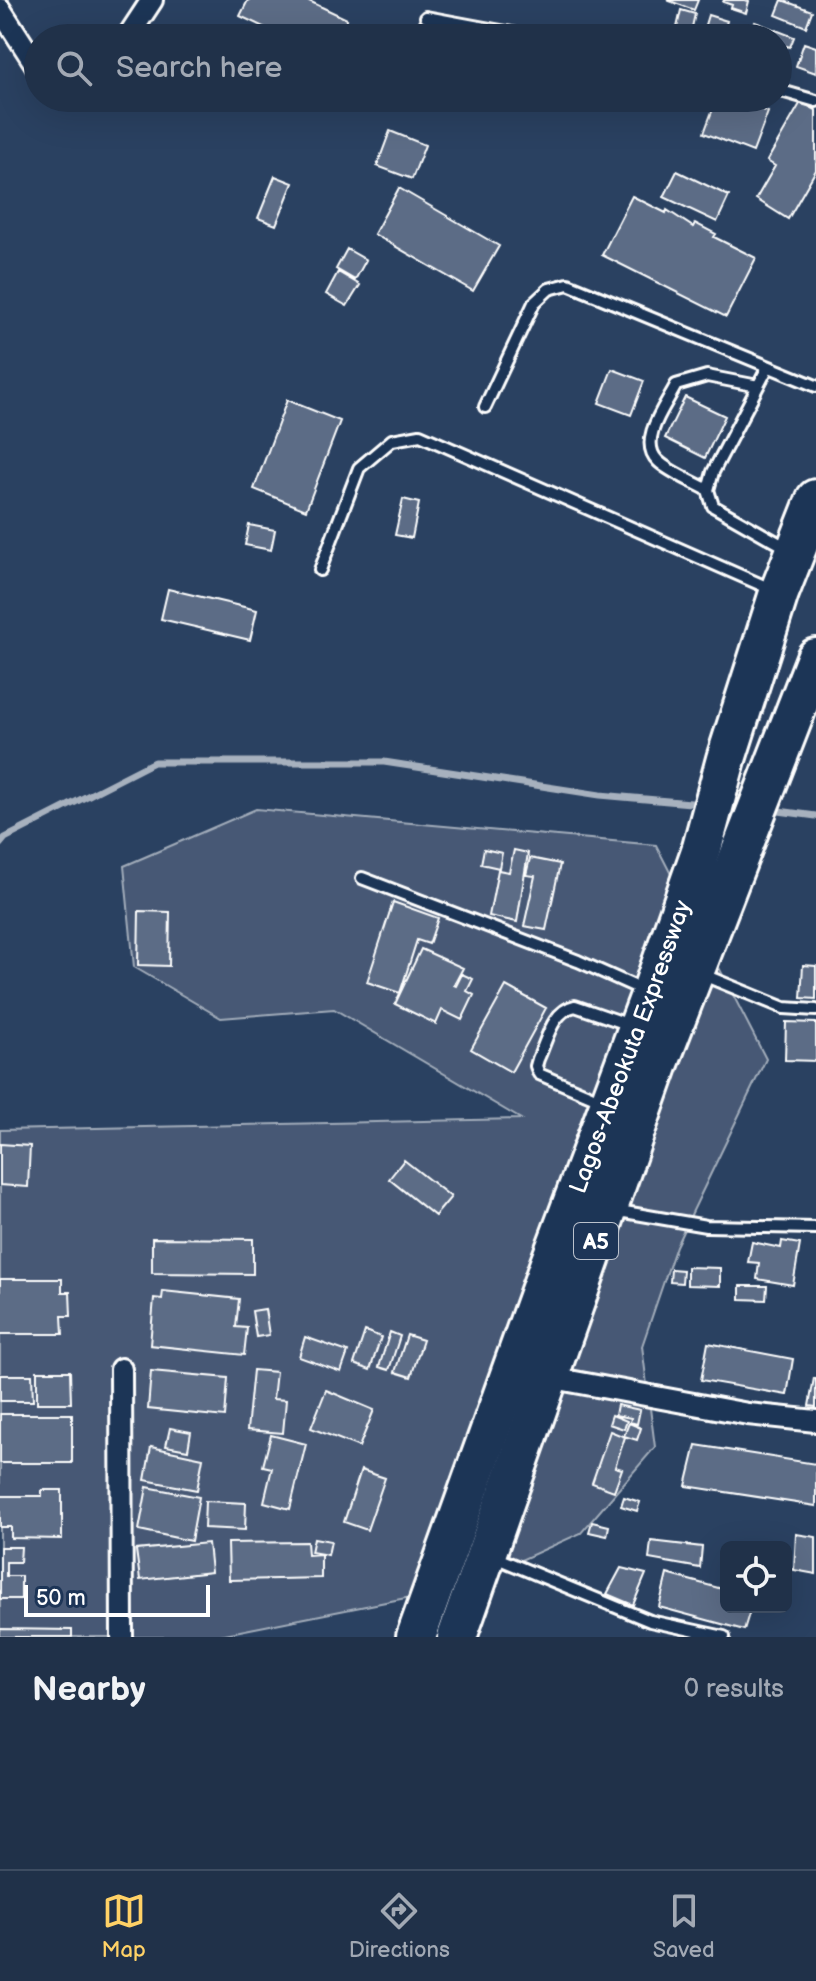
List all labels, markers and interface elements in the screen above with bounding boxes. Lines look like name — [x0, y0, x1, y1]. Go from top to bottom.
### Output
search box — [24, 24, 792, 112]
icon: search — [52, 46, 96, 90]
text: Search here — [116, 50, 282, 86]
street label: Lagos-Abeokuta Expressway — [564, 896, 698, 1197]
road number: A5 — [574, 1223, 618, 1259]
map controls — [720, 1541, 792, 1613]
button: locate — [720, 1541, 792, 1613]
scale bar — [24, 1581, 210, 1617]
text: 50 m — [36, 1585, 86, 1612]
text: Nearby — [32, 1669, 146, 1710]
text: 0 results — [684, 1674, 784, 1705]
tab: Map — [101, 1889, 146, 1964]
tab: Directions — [349, 1889, 450, 1964]
tab: Saved — [653, 1889, 715, 1964]

